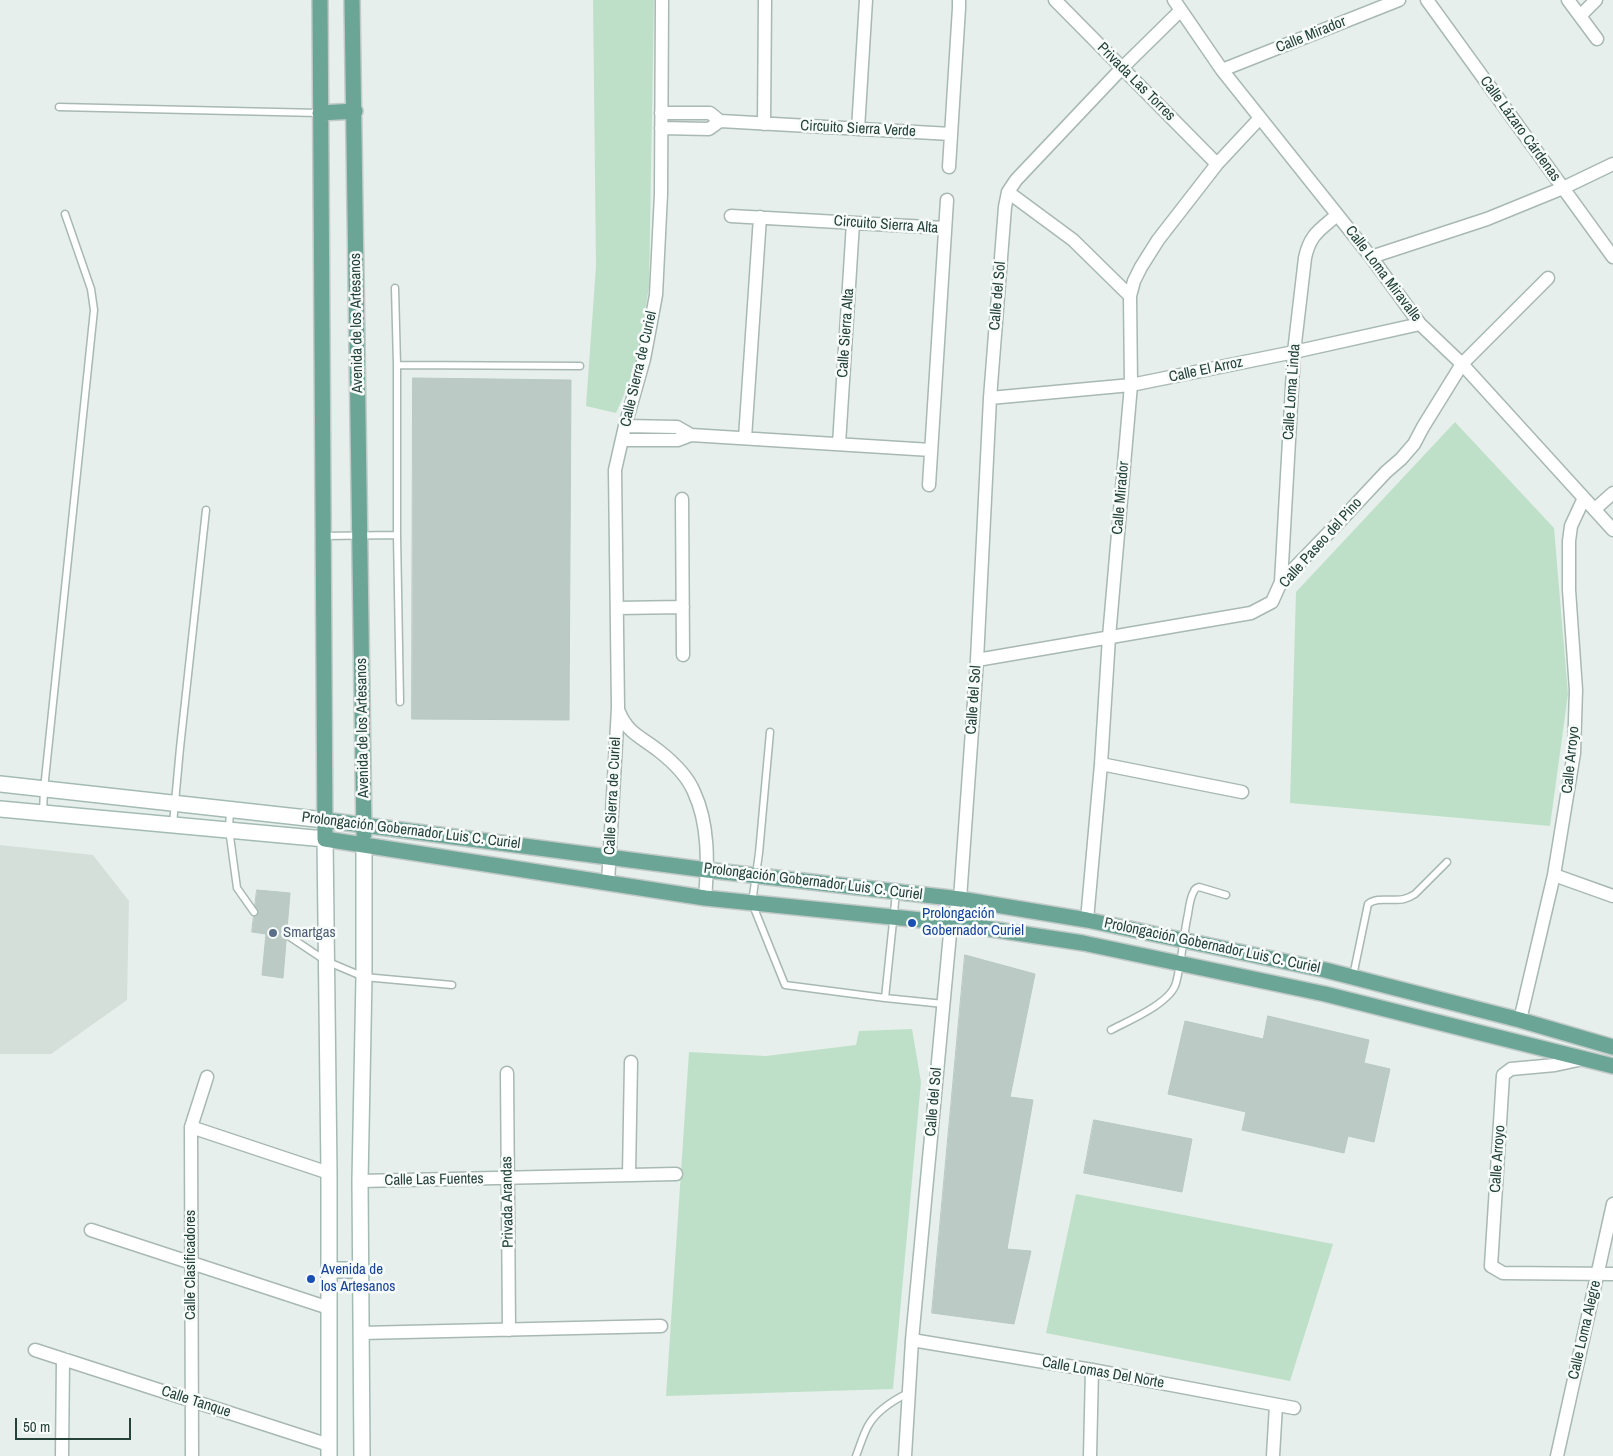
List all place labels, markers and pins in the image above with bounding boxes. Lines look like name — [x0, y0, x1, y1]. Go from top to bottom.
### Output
place label: Prolongación Gobernador Curiel — [922, 905, 1024, 940]
marker: Prolongación Gobernador Curiel — [906, 917, 918, 929]
place label: Smartgas — [283, 924, 336, 942]
marker: Smartgas — [267, 927, 279, 939]
place label: Avenida de los Artesanos — [321, 1261, 396, 1296]
marker: Avenida de los Artesanos — [305, 1273, 317, 1285]

